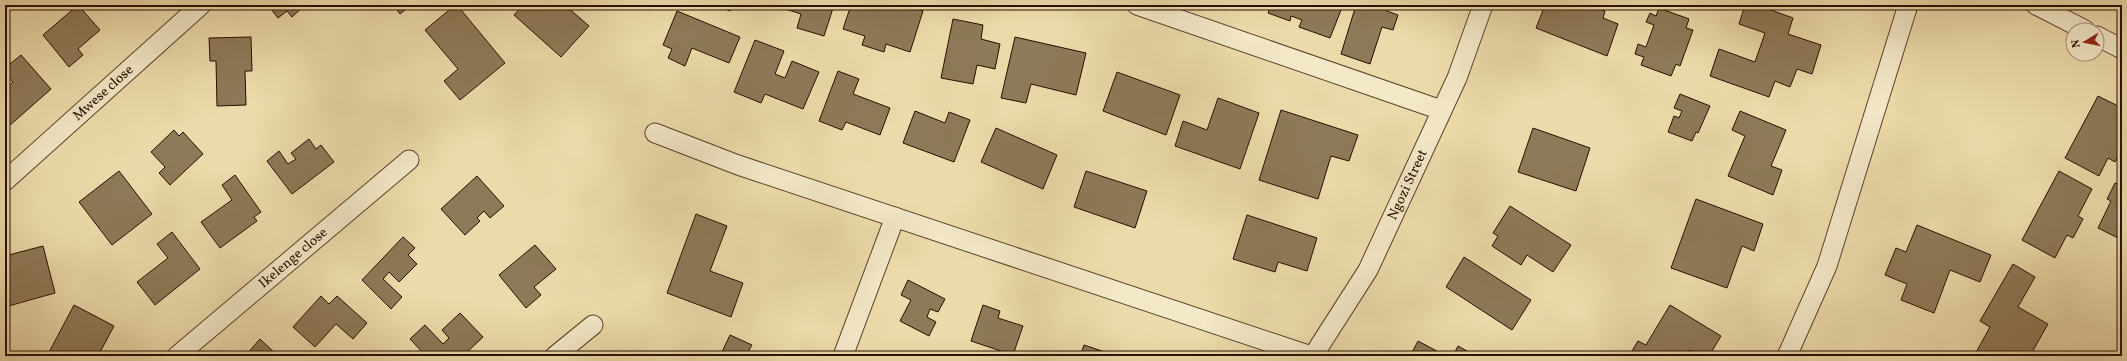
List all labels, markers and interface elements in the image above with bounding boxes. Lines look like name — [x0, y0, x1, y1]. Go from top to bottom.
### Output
north arrow — [2065, 22, 2105, 62]
text: N — [2069, 38, 2085, 49]
street label: Mwese close — [69, 60, 138, 125]
street label: Ngozi Street — [1383, 146, 1432, 223]
street label: Ikelenge close — [255, 223, 332, 293]

